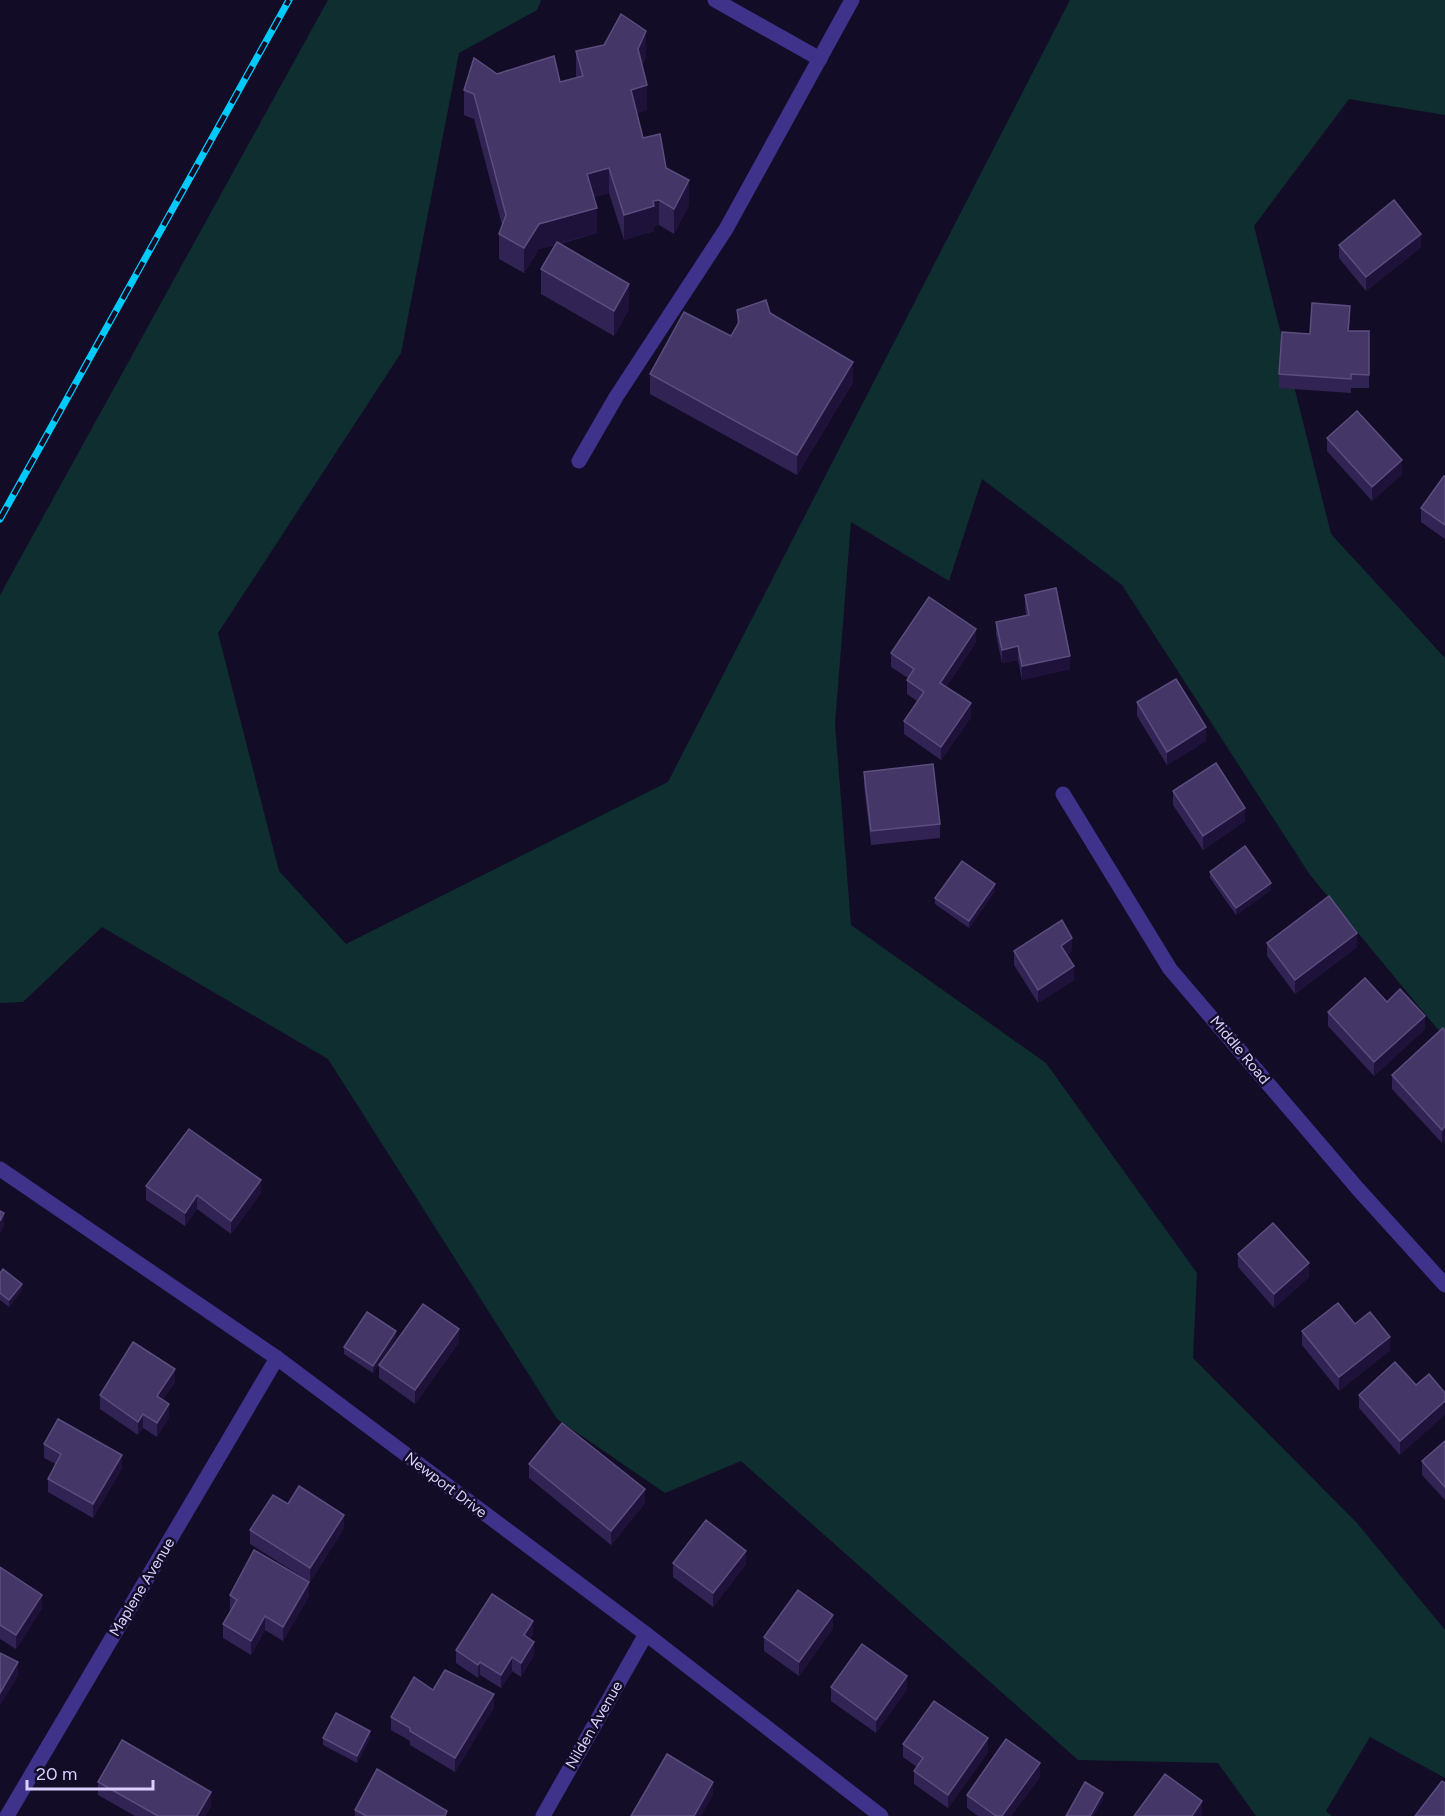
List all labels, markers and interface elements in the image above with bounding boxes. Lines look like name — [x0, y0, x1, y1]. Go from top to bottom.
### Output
street label: Middle Road — [1206, 1012, 1274, 1088]
street label: Newport Drive — [401, 1448, 491, 1522]
street label: Maplene Avenue — [106, 1534, 178, 1640]
street label: Nilden Avenue — [562, 1678, 626, 1772]
scale bar — [27, 1753, 153, 1791]
text: 20 m — [36, 1763, 77, 1785]

